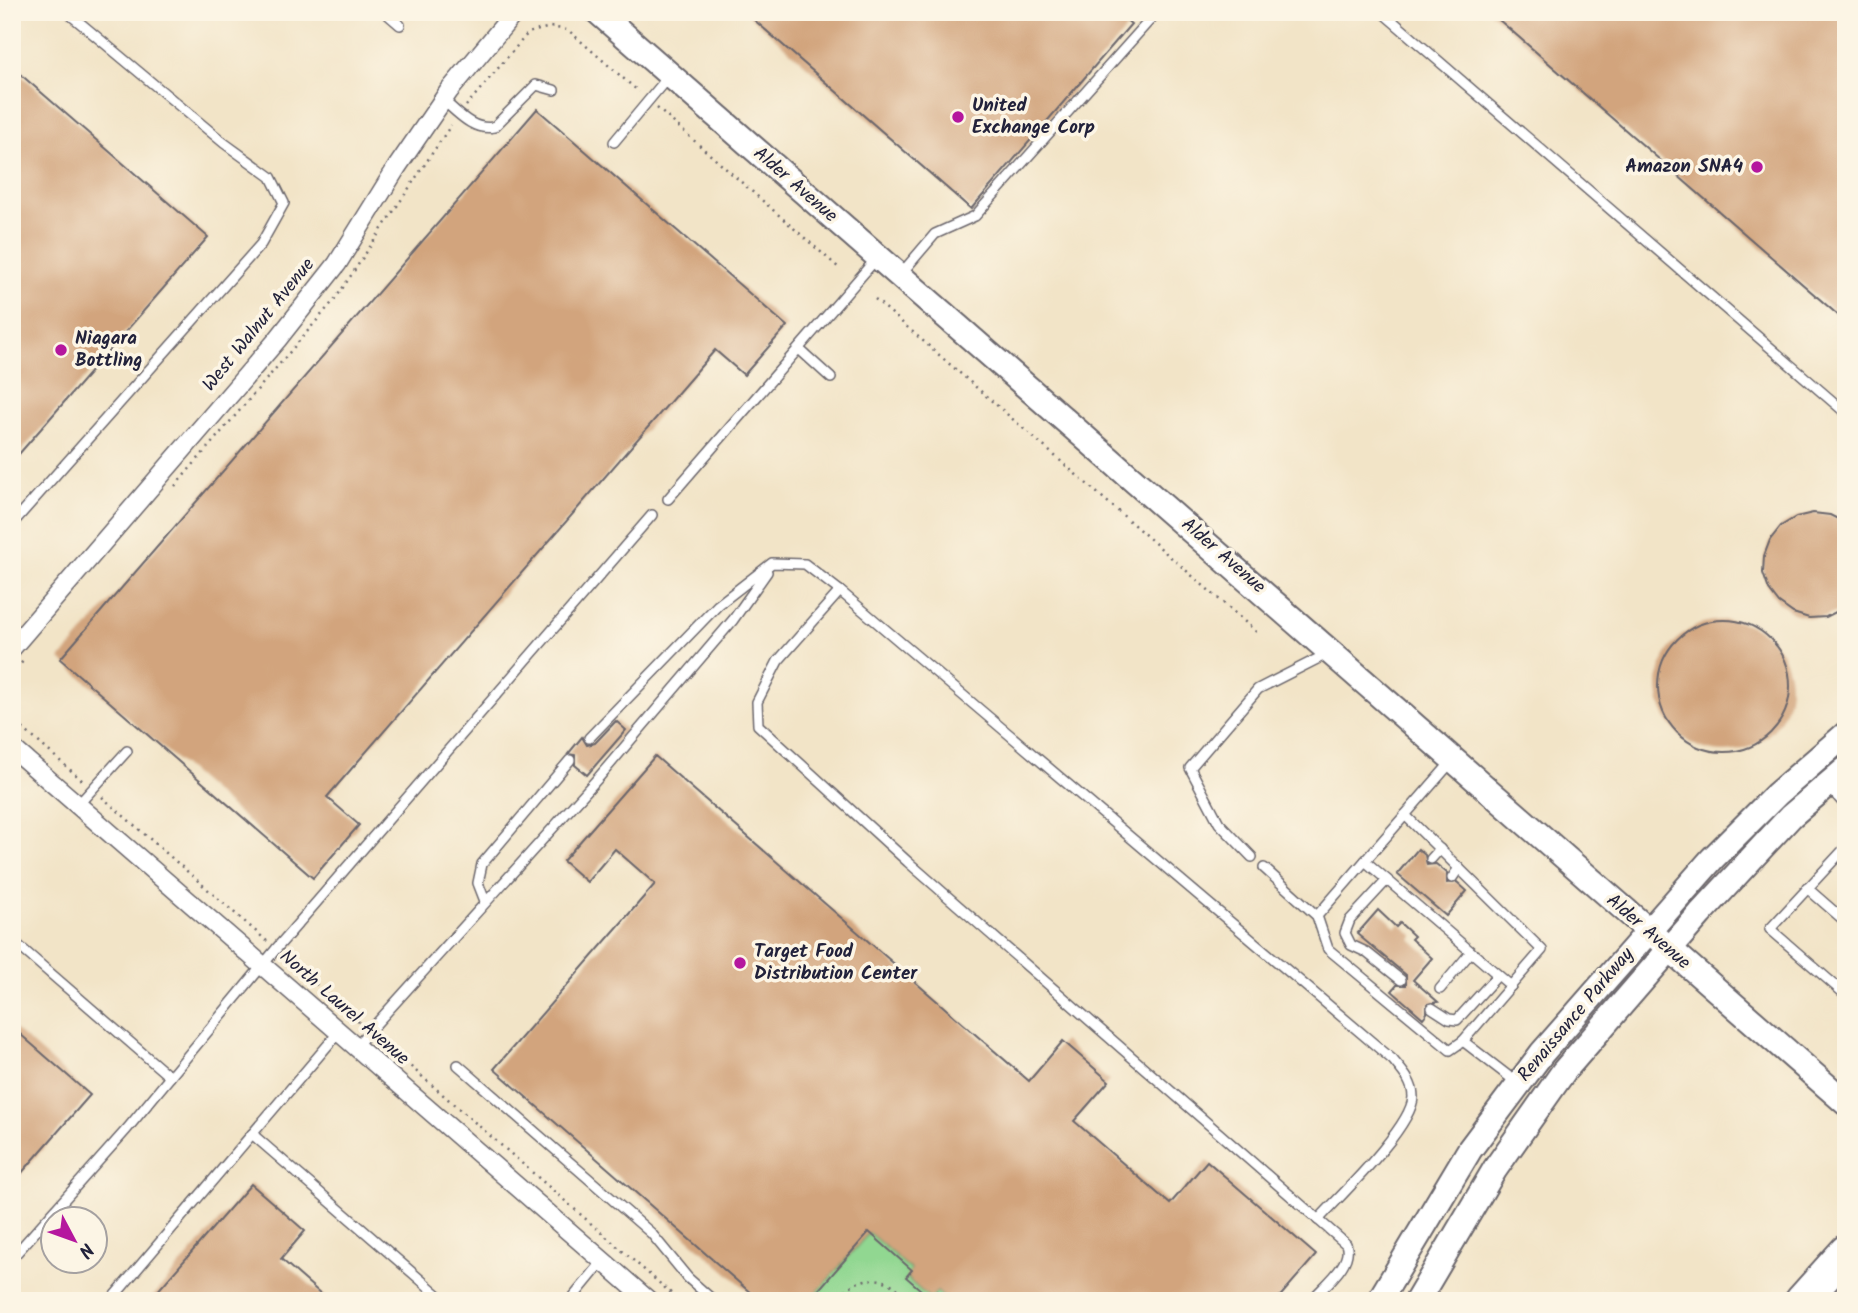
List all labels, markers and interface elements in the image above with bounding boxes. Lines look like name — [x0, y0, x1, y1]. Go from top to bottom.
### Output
place label: United Exchange Corp — [972, 91, 1095, 143]
marker: United Exchange Corp — [950, 109, 966, 125]
street label: Alder Avenue — [746, 140, 844, 231]
place label: Amazon SNA4 — [1625, 152, 1744, 182]
marker: Amazon SNA4 — [1749, 159, 1765, 175]
street label: West Walnut Avenue — [195, 251, 323, 399]
place label: Niagara Bottling — [75, 324, 142, 376]
marker: Niagara Bottling — [53, 342, 69, 358]
street label: Alder Avenue — [1174, 511, 1272, 602]
street label: Alder Avenue — [1599, 887, 1697, 978]
place label: Target Food Distribution Center — [754, 937, 918, 989]
street label: Renaissance Parkway — [1510, 940, 1642, 1089]
street label: North Laurel Avenue — [272, 943, 416, 1074]
marker: Target Food Distribution Center — [732, 955, 748, 971]
north arrow — [38, 1204, 108, 1274]
text: N — [70, 1235, 101, 1264]

